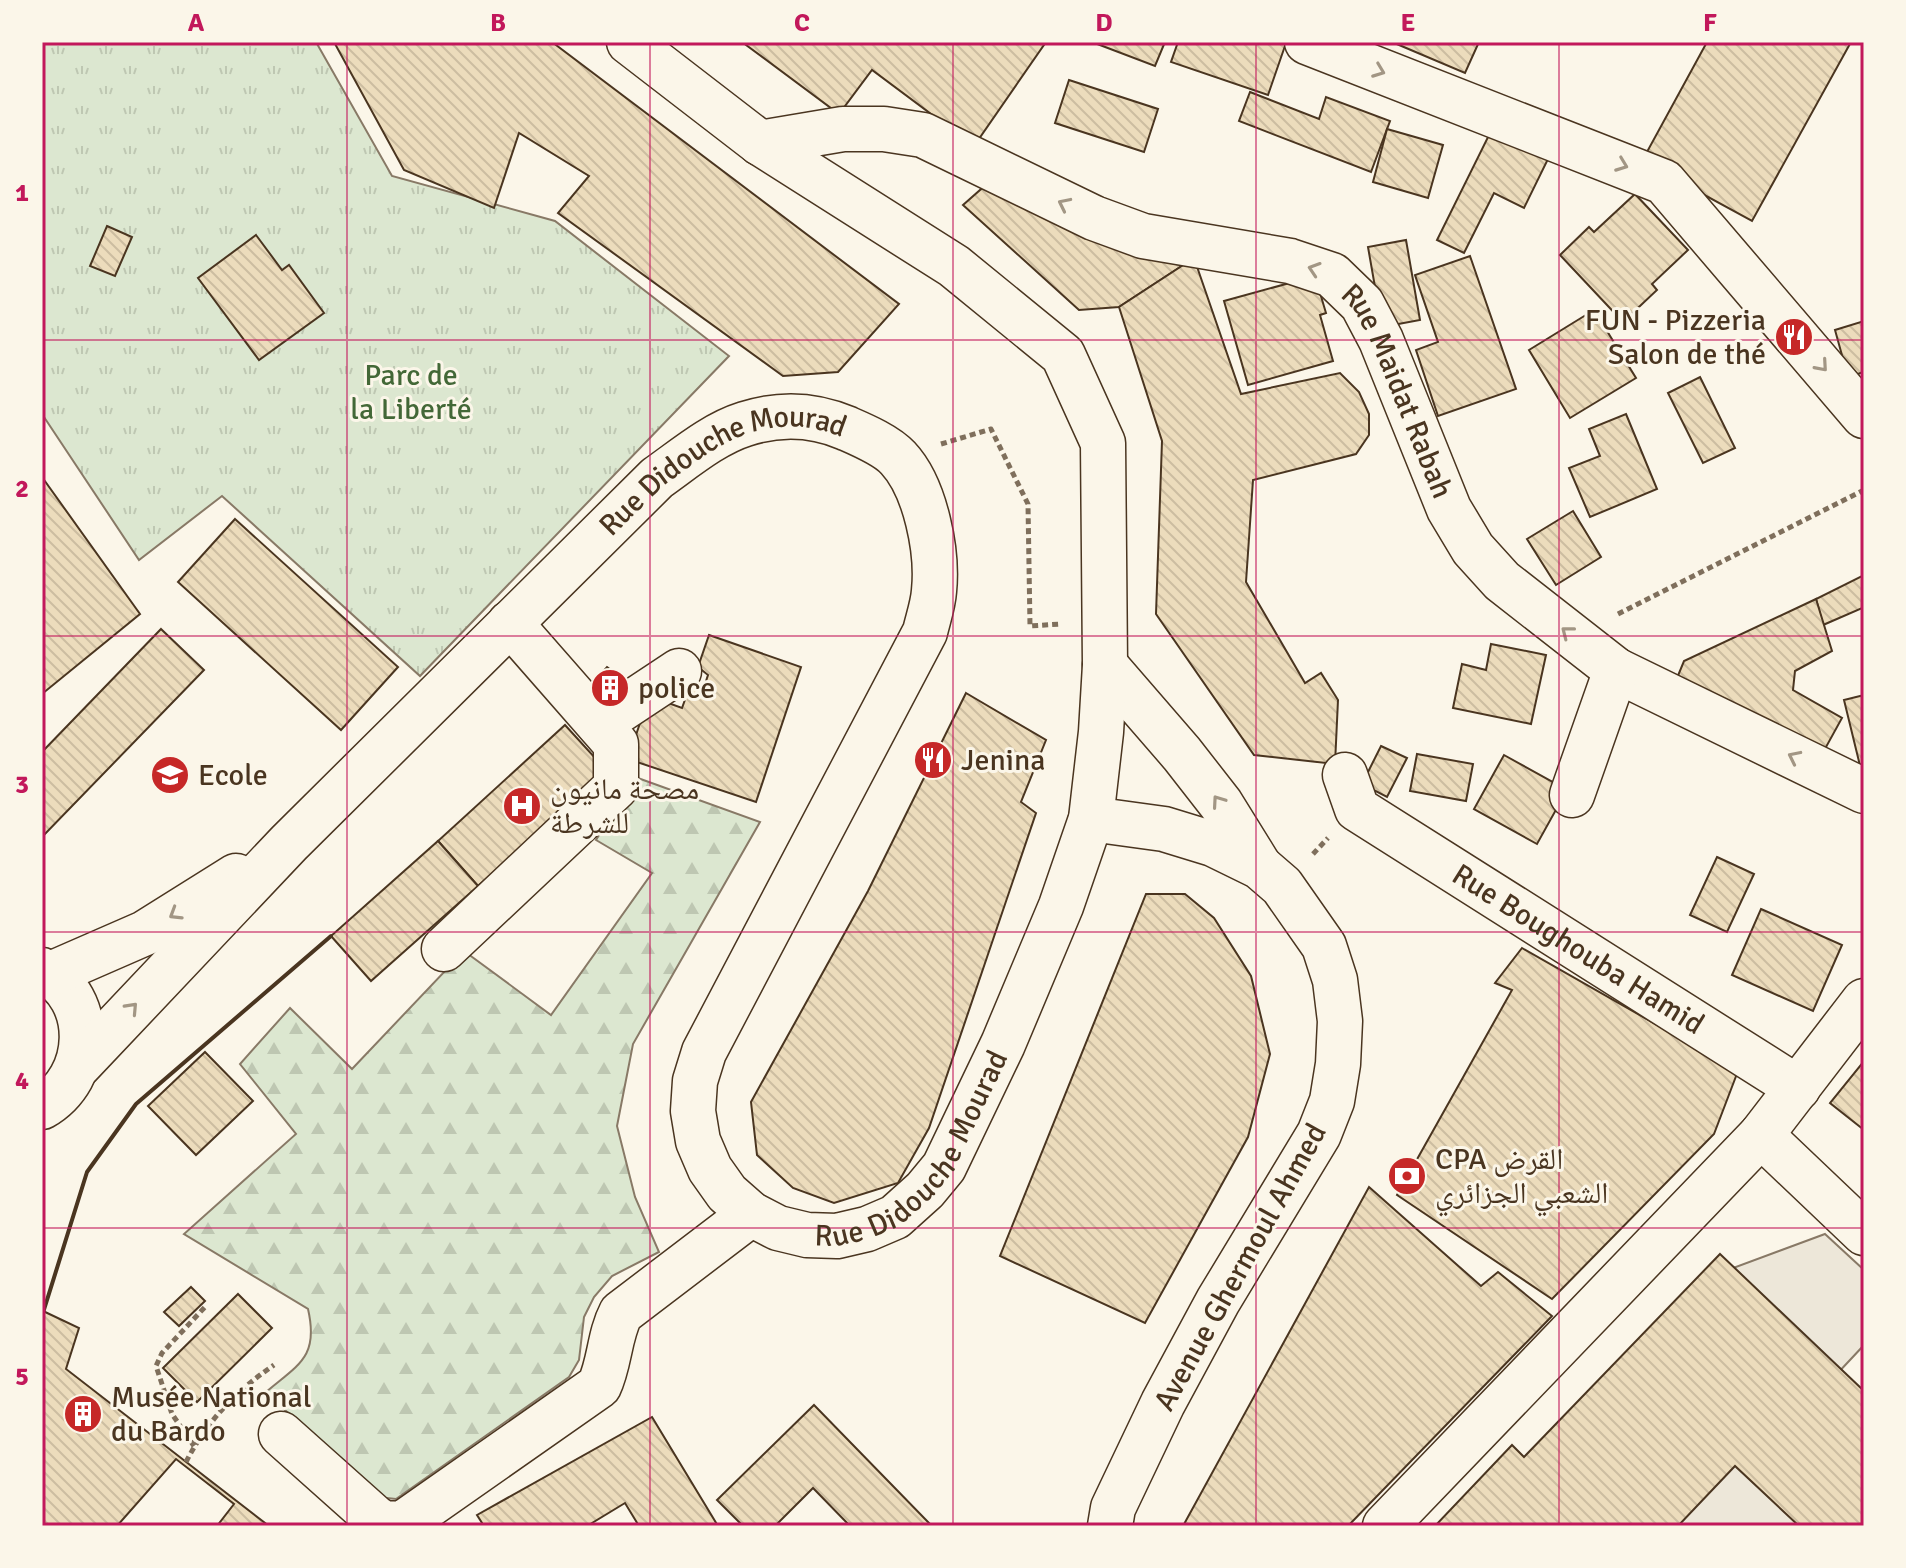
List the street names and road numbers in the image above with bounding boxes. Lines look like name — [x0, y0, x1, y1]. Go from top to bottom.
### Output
street label: Rue Maidat Rabah — [1333, 276, 1461, 504]
street label: Rue Didouche Mourad — [591, 398, 852, 544]
street label: Rue Boughouba Hamid — [1445, 856, 1711, 1043]
street label: Rue Didouche Mourad — [814, 1044, 1016, 1256]
street label: Avenue Ghermoul Ahmed — [1146, 1117, 1335, 1417]

